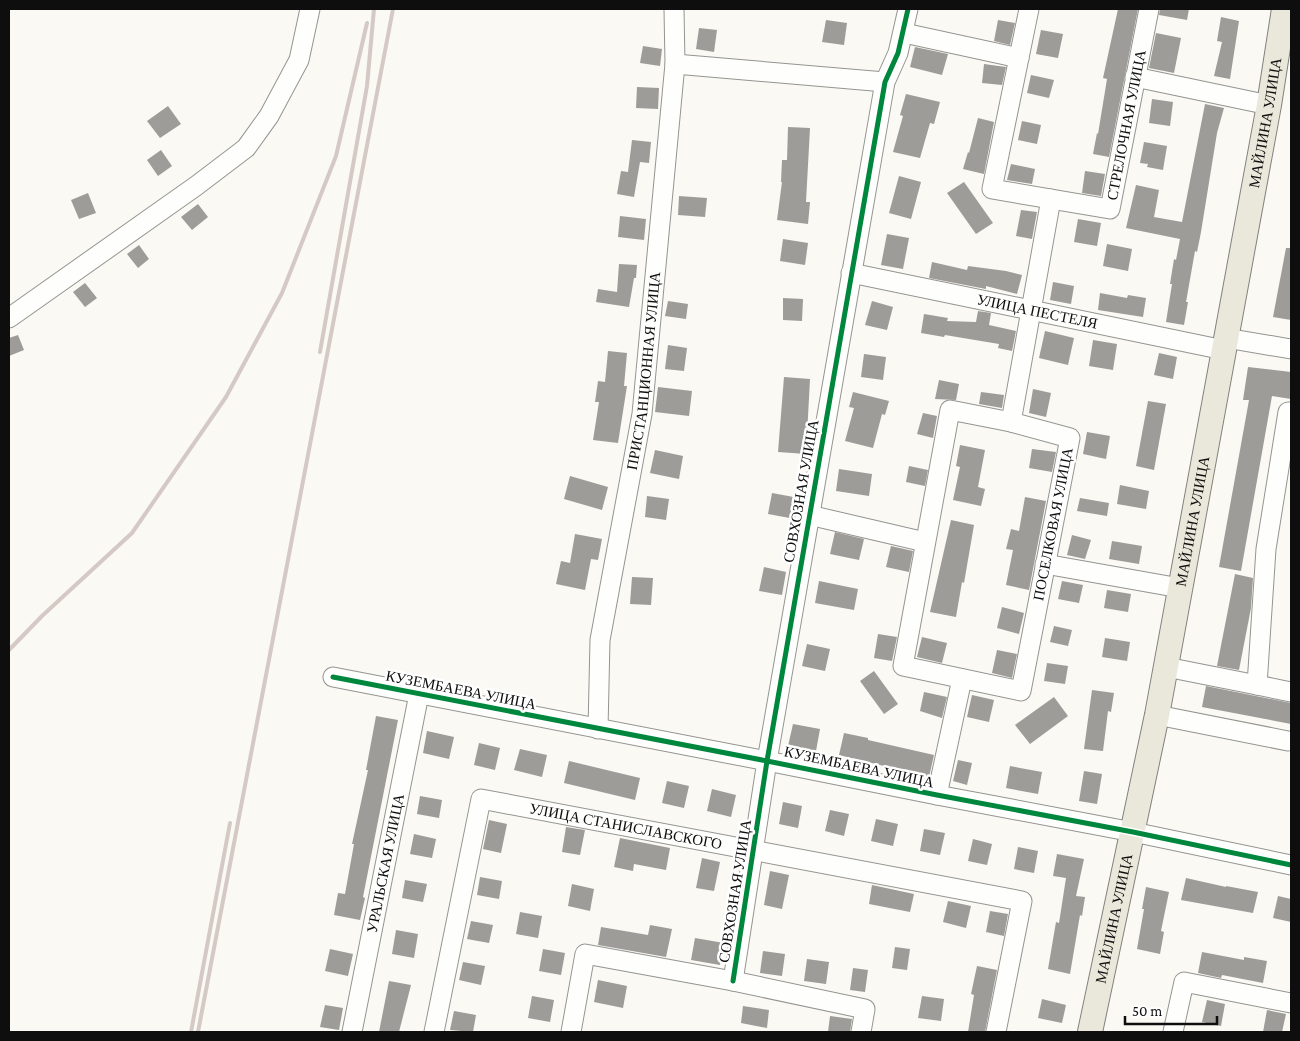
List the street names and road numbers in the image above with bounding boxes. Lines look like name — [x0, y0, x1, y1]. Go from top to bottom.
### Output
street label: СТРЕЛОЧНАЯ УЛИЦА — [1104, 48, 1149, 202]
street label: МАЙЛИНА УЛИЦА — [1246, 56, 1284, 189]
street label: ПРИСТАНЦИОННАЯ УЛИЦА — [624, 271, 663, 471]
street label: УЛИЦА ПЕСТЕЛЯ — [975, 291, 1099, 332]
street label: СОВХОЗНАЯ УЛИЦА — [781, 418, 821, 564]
street label: ПОСЕЛКОВАЯ УЛИЦА — [1030, 446, 1076, 602]
street label: МАЙЛИНА УЛИЦА — [1173, 455, 1212, 588]
street label: КУЗЕМБАЕВА УЛИЦА — [384, 668, 538, 712]
street label: КУЗЕМБАЕВА УЛИЦА — [783, 743, 936, 791]
street label: УРАЛЬСКАЯ УЛИЦА — [364, 792, 407, 934]
street label: УЛИЦА СТАНИСЛАВСКОГО — [528, 800, 724, 852]
street label: СОВХОЗНАЯ УЛИЦА — [716, 818, 754, 964]
street label: МАЙЛИНА УЛИЦА — [1092, 852, 1136, 985]

